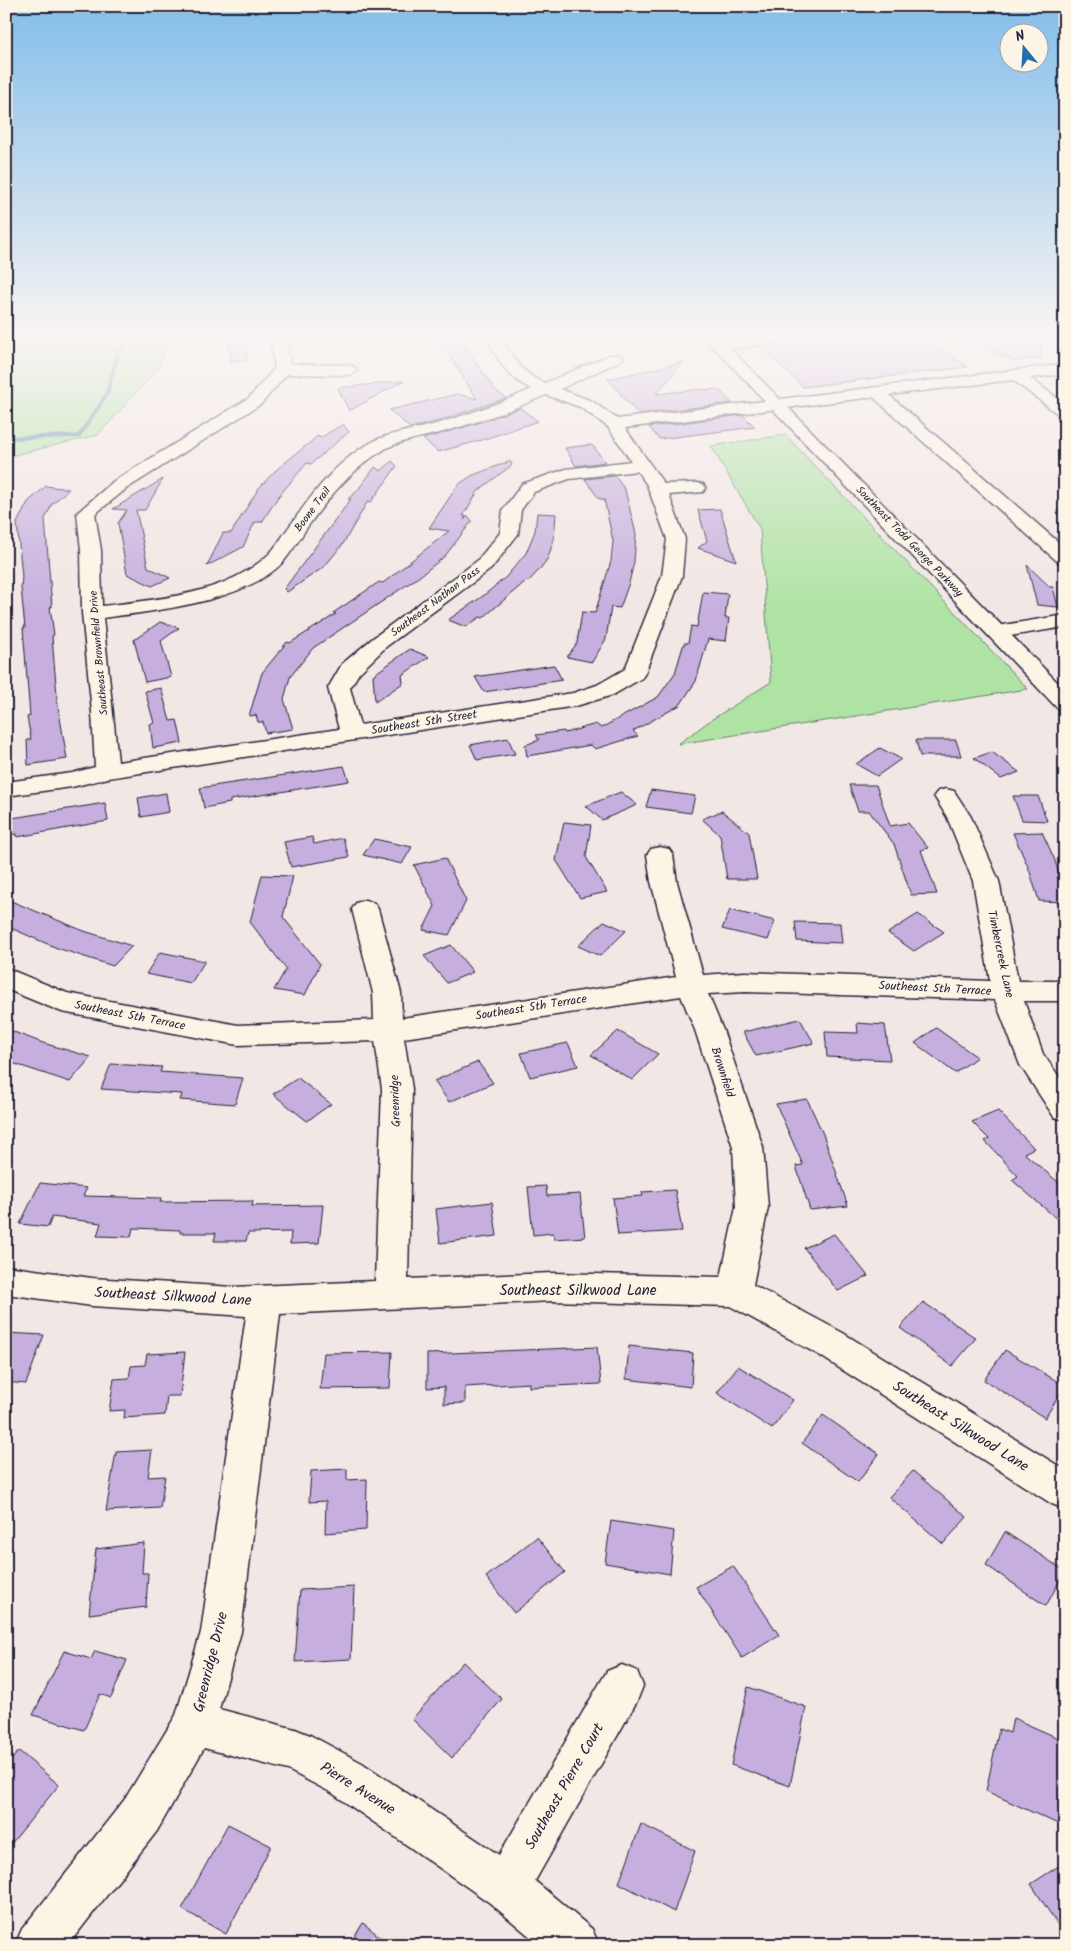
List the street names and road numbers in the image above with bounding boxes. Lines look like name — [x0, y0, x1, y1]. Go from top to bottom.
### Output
street label: Southeast Todd George Parkway — [851, 482, 968, 602]
street label: Boone Trail — [290, 483, 336, 536]
street label: Southeast Nathan Pass — [387, 562, 485, 642]
street label: Southeast Brownfield Drive — [85, 590, 113, 716]
street label: Southeast 5th Street — [370, 705, 479, 740]
street label: Timbercreek Lane — [982, 909, 1019, 1000]
street label: Southeast 5th Terrace — [878, 976, 992, 1001]
street label: Southeast 5th Terrace — [474, 989, 589, 1026]
street label: Southeast 5th Terrace — [73, 995, 188, 1036]
street label: Brownfield — [705, 1044, 740, 1101]
street label: Greenridge — [385, 1074, 406, 1128]
street label: Southeast Silkwood Lane — [499, 1279, 657, 1303]
street label: Southeast Silkwood Lane — [94, 1281, 252, 1313]
street label: Southeast Silkwood Lane — [887, 1375, 1034, 1479]
street label: Greenridge Drive — [187, 1609, 235, 1715]
street label: Southeast Pierre Court — [519, 1719, 611, 1854]
street label: Pierre Avenue — [315, 1756, 400, 1822]

